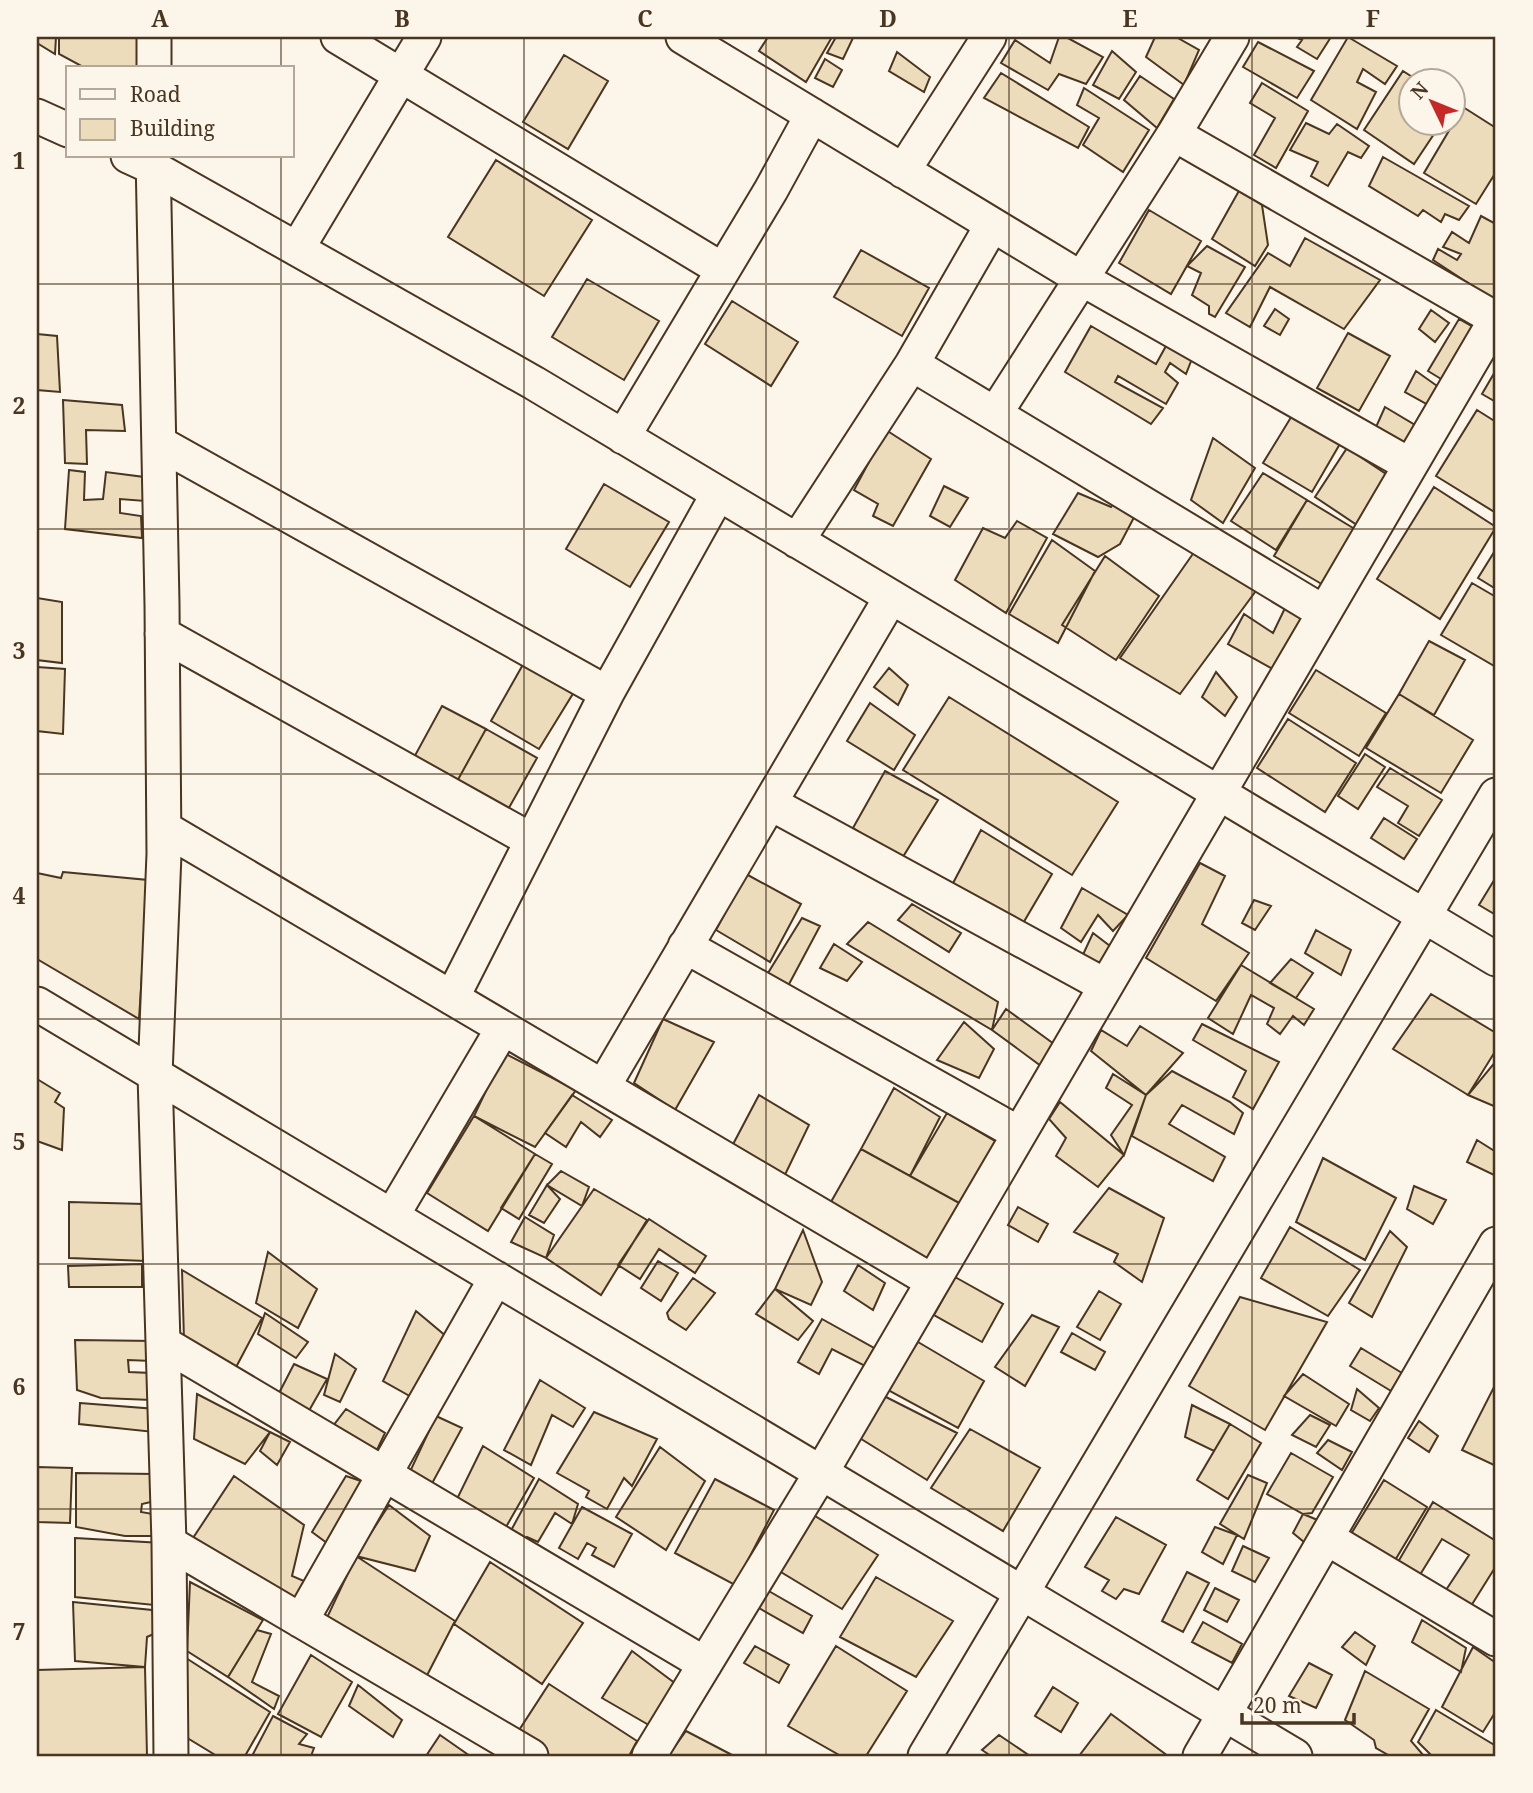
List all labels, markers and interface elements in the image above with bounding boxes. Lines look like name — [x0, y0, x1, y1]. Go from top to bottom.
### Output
text: A — [151, 2, 169, 34]
text: B — [394, 2, 410, 34]
text: C — [637, 2, 653, 34]
text: D — [879, 2, 897, 34]
text: E — [1122, 2, 1138, 34]
text: F — [1366, 2, 1380, 34]
legend — [66, 66, 294, 158]
north arrow — [1396, 66, 1466, 136]
text: N — [1405, 76, 1434, 105]
text: Road — [130, 80, 181, 108]
text: Building — [130, 114, 215, 142]
text: 1 — [13, 144, 26, 176]
text: 2 — [13, 389, 26, 421]
text: 3 — [13, 634, 26, 666]
text: 4 — [13, 879, 26, 911]
text: 5 — [13, 1125, 26, 1157]
text: 6 — [13, 1370, 26, 1402]
text: 7 — [13, 1615, 26, 1647]
scale bar — [1242, 1681, 1354, 1725]
text: 20 m — [1253, 1691, 1302, 1719]

